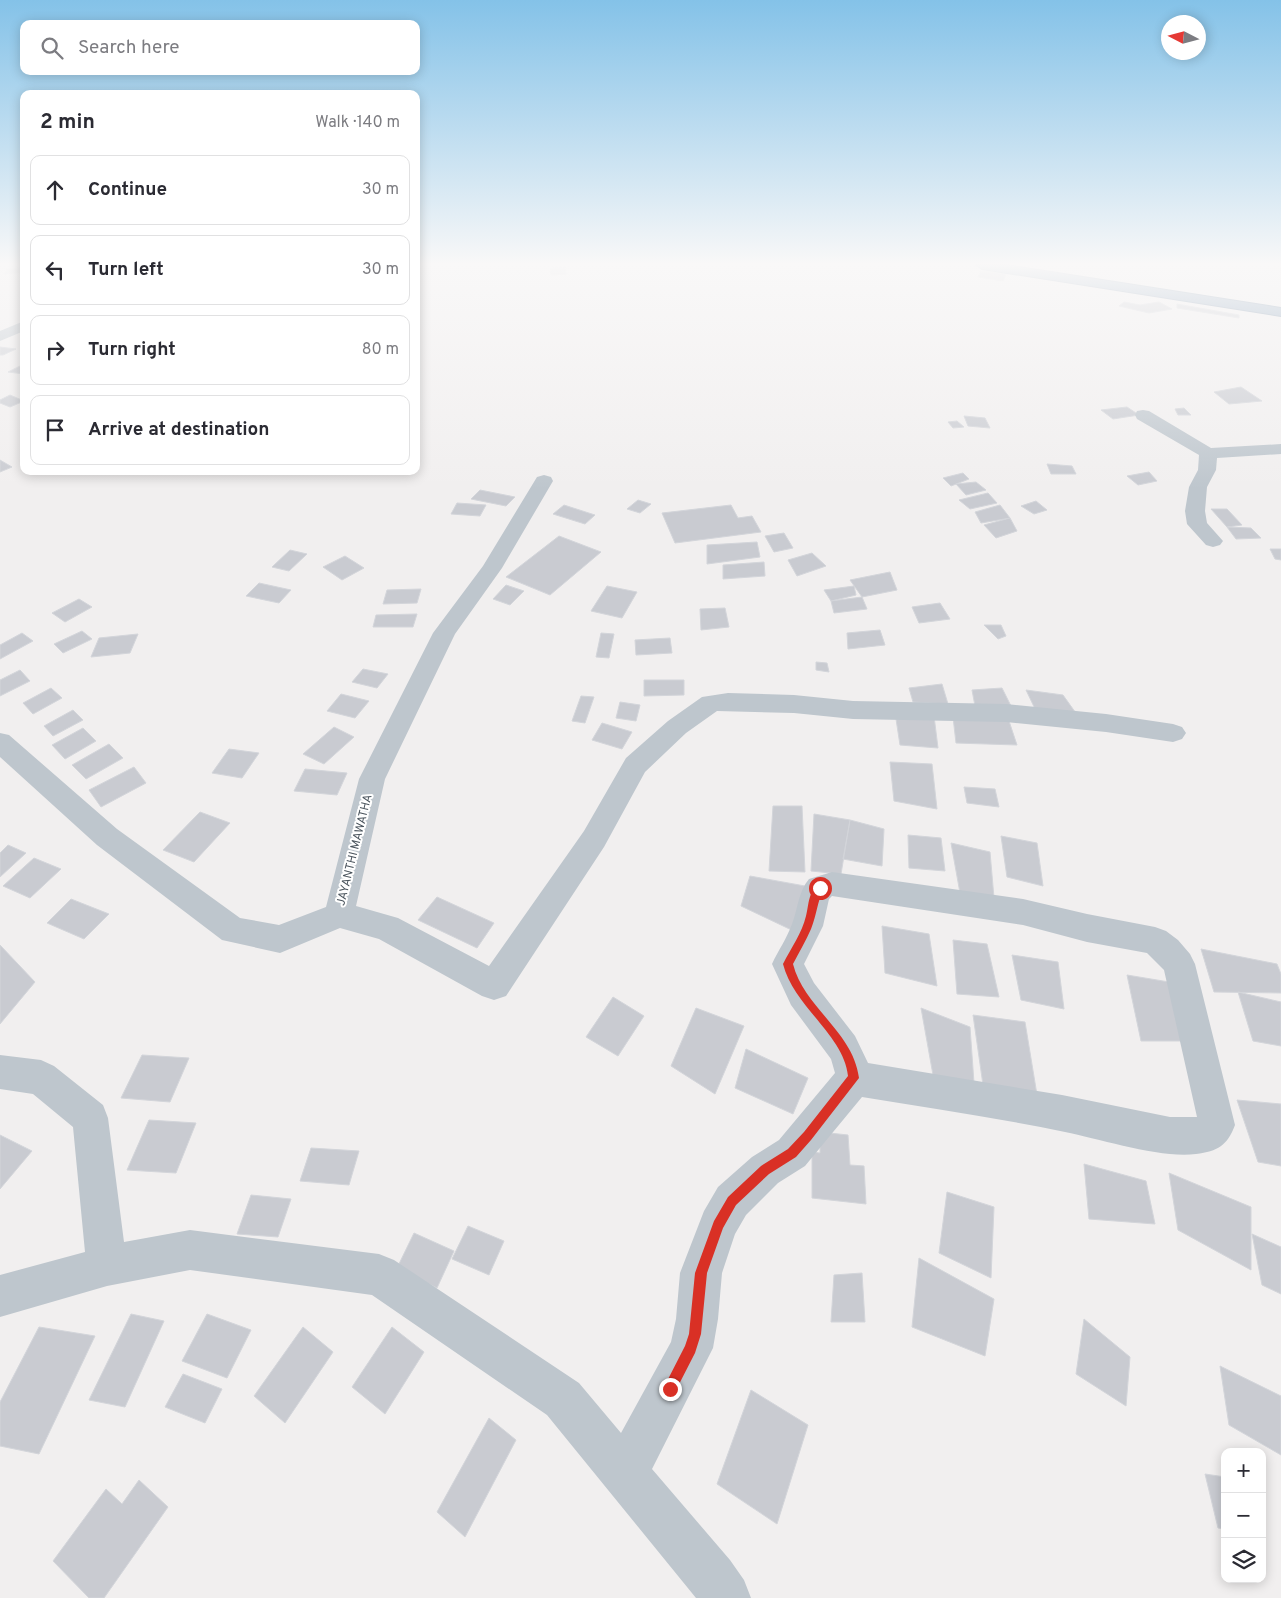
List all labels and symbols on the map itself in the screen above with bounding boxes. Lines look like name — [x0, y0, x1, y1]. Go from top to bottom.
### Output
north arrow — [1161, 15, 1206, 60]
street label: JAYANTHI MAWATHA — [333, 793, 377, 907]
route start — [809, 877, 832, 900]
route end — [659, 1378, 682, 1401]

